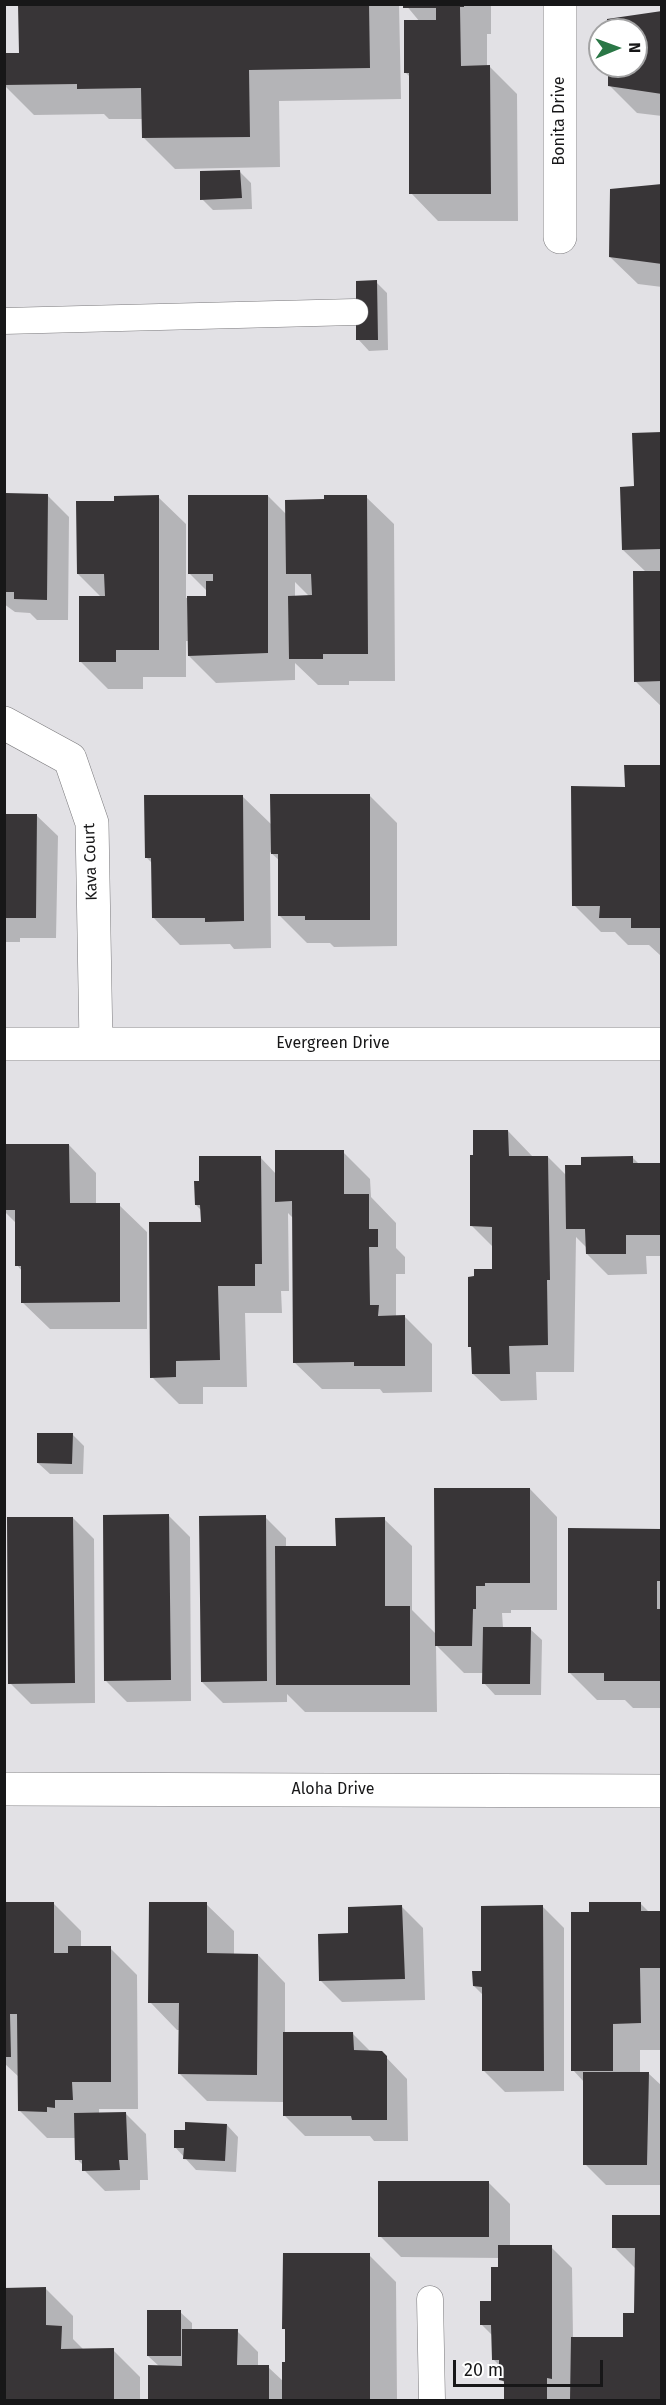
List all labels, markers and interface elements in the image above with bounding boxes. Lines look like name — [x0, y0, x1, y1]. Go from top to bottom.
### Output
north arrow — [588, 18, 648, 78]
text: N — [625, 42, 644, 53]
street label: Bonita Drive — [550, 76, 570, 166]
street label: Kava Court — [80, 823, 102, 901]
street label: Evergreen Drive — [276, 1034, 390, 1054]
street label: Aloha Drive — [292, 1780, 374, 1800]
scale bar — [456, 2348, 606, 2386]
text: 20 m — [464, 2359, 503, 2381]

